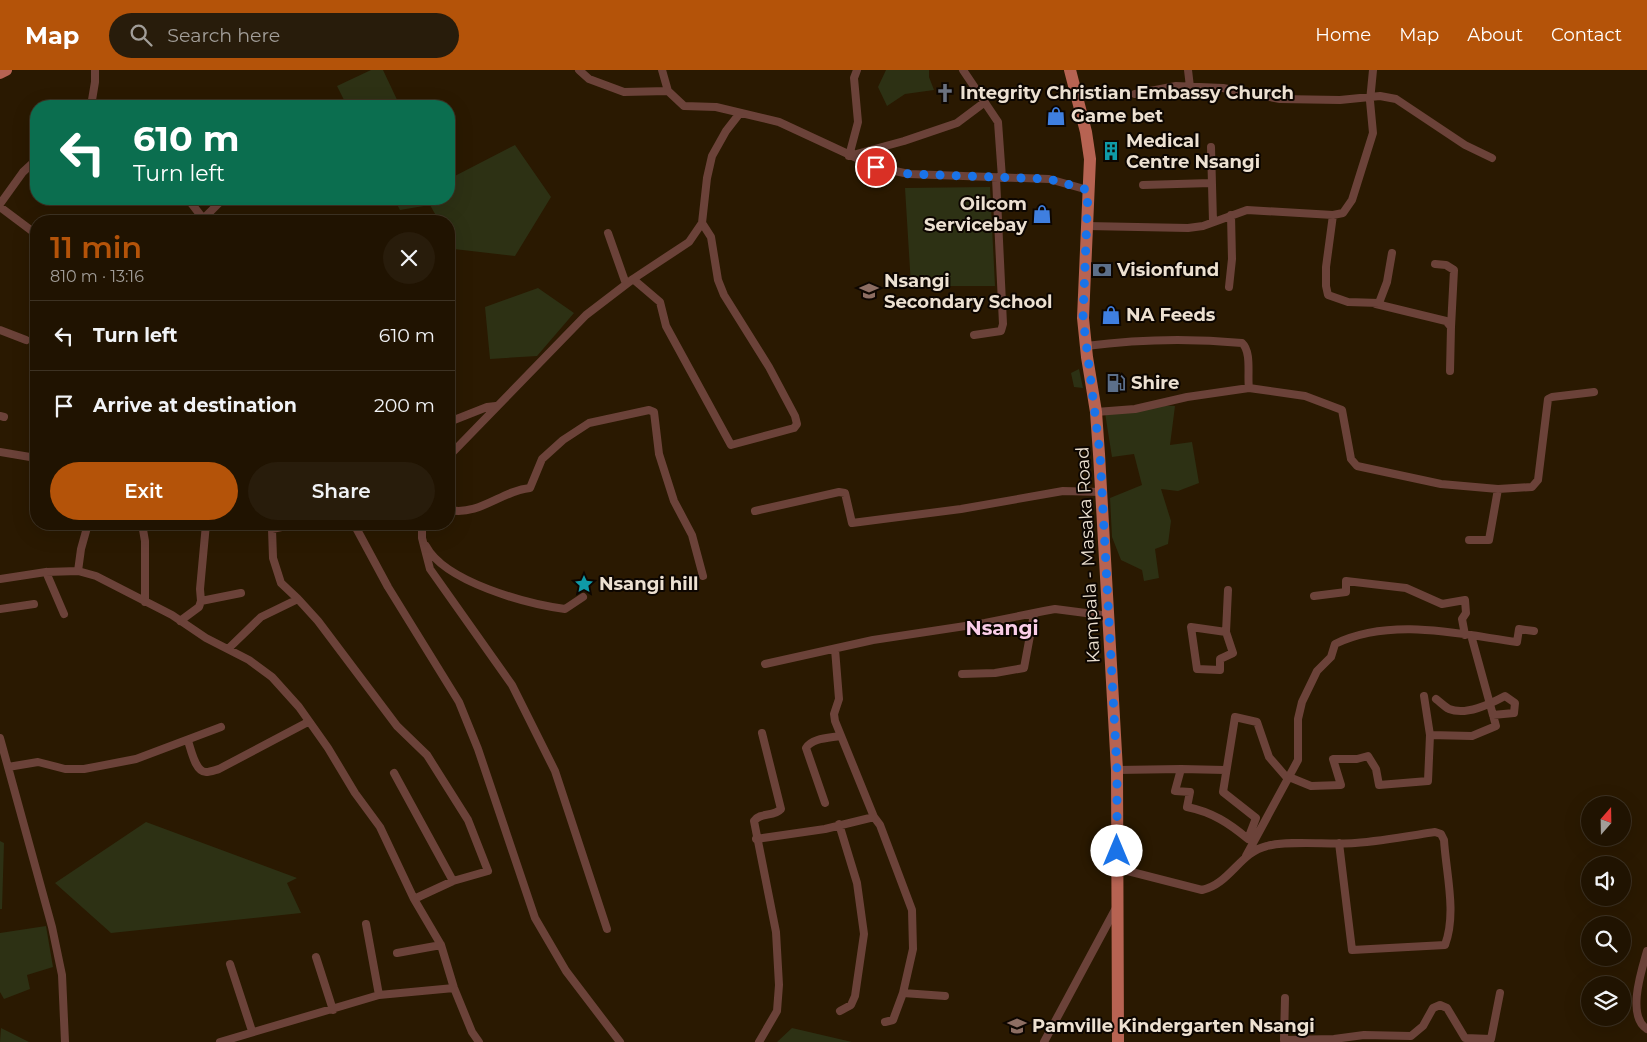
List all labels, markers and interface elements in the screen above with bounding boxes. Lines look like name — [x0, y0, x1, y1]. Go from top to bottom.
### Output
search box — [109, 13, 459, 58]
text: Map — [25, 21, 79, 50]
icon: search — [127, 21, 155, 49]
text: Search here — [167, 24, 280, 47]
text: Home — [1315, 24, 1371, 46]
text: Map — [1399, 24, 1439, 46]
text: About — [1467, 24, 1523, 46]
text: Contact — [1551, 24, 1622, 46]
church icon: Integrity Christian Embassy Church — [934, 82, 956, 104]
place label: Integrity Christian Embassy Church — [960, 82, 1294, 104]
shop icon: Game bet — [1045, 105, 1067, 127]
place label: Game bet — [1071, 105, 1163, 127]
text: 610 m — [133, 117, 239, 160]
icon: left — [50, 120, 115, 185]
place label: Medical Centre Nsangi — [1126, 130, 1260, 173]
building icon: Medical Centre Nsangi — [1100, 140, 1122, 162]
pin — [855, 146, 897, 188]
icon: arrive — [862, 153, 890, 181]
text: Turn left — [133, 160, 225, 187]
place label: Oilcom Servicebay — [924, 193, 1027, 236]
shop icon: Oilcom Servicebay — [1031, 203, 1053, 225]
text: 11 min — [50, 229, 142, 266]
button: close — [383, 232, 435, 284]
bank icon: Visionfund — [1091, 259, 1113, 281]
place label: Visionfund — [1116, 259, 1219, 281]
text: 810 m · 13:16 — [50, 267, 144, 286]
place label: Nsangi Secondary School — [884, 270, 1052, 313]
school or university icon: Nsangi Secondary School — [858, 280, 880, 302]
shop icon: NA Feeds — [1100, 304, 1122, 326]
place label: NA Feeds — [1126, 304, 1216, 326]
icon: left — [50, 322, 78, 350]
text: Turn left — [93, 324, 178, 347]
text: 610 m — [379, 324, 435, 347]
fuel station icon: Shire — [1105, 372, 1127, 394]
place label: Shire — [1131, 372, 1179, 394]
icon: arrive — [50, 392, 78, 420]
text: Arrive at destination — [93, 394, 297, 417]
text: 200 m — [374, 394, 435, 417]
street label: Kampala - Masaka Road — [1071, 446, 1105, 664]
button: Exit — [50, 462, 238, 520]
button: Share — [248, 462, 435, 520]
place icon: Nsangi hill — [573, 573, 595, 595]
place label: Nsangi hill — [599, 573, 699, 595]
district label: Nsangi — [965, 616, 1039, 640]
north arrow — [1581, 796, 1631, 846]
map controls — [1581, 796, 1631, 1026]
position arrow — [1090, 824, 1142, 876]
button: sound — [1581, 856, 1631, 906]
button: search — [1581, 916, 1631, 966]
button: layers — [1581, 976, 1631, 1026]
school or university icon: Pamville Kindergarten Nsangi — [1006, 1015, 1028, 1037]
place label: Pamville Kindergarten Nsangi — [1032, 1015, 1315, 1037]

